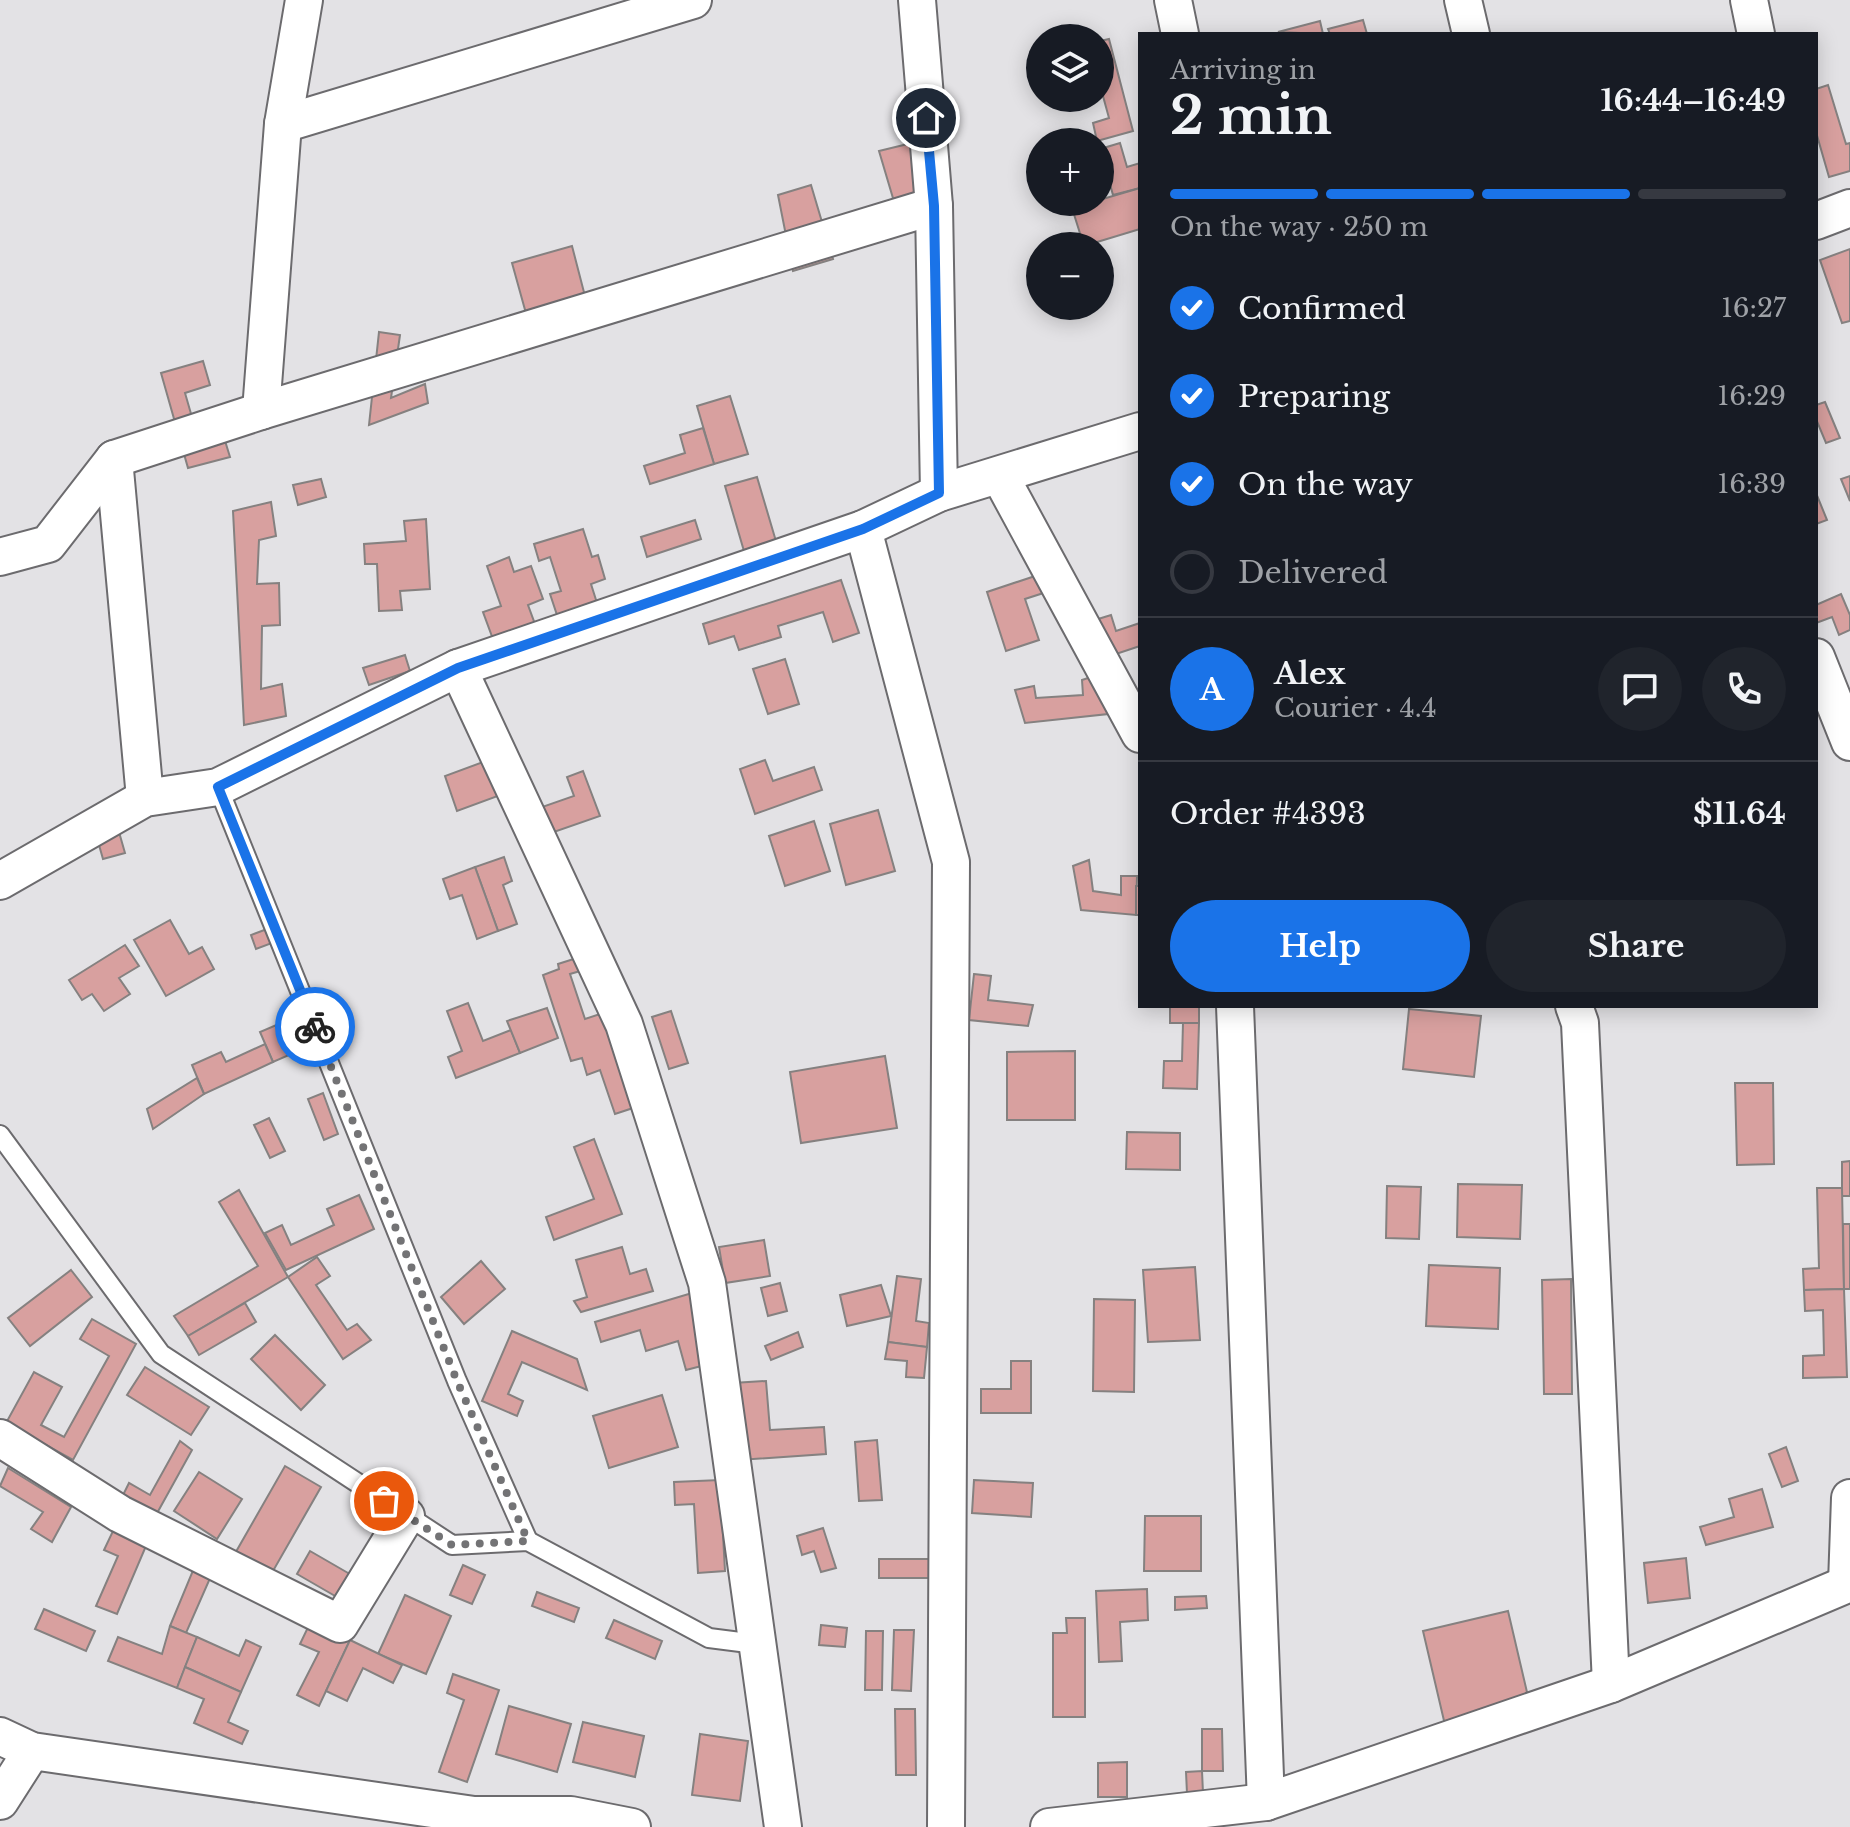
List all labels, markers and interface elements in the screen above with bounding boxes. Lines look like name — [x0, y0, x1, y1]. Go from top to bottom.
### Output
map controls — [1026, 24, 1114, 320]
button: layers — [1026, 24, 1114, 112]
text: Arriving in — [1170, 54, 1316, 86]
text: 16:44–16:49 — [1600, 82, 1786, 119]
pin — [892, 84, 960, 152]
text: 2 min — [1170, 84, 1332, 148]
icon: home — [904, 96, 948, 140]
button: + — [1026, 128, 1114, 216]
text: On the way · 250 m — [1170, 211, 1428, 243]
button: − — [1026, 232, 1114, 320]
icon: check — [1170, 286, 1214, 330]
text: Confirmed — [1238, 290, 1406, 327]
text: 16:27 — [1721, 292, 1786, 324]
icon: check — [1170, 374, 1214, 418]
text: Preparing — [1238, 378, 1390, 415]
text: 16:29 — [1718, 380, 1786, 412]
icon: check — [1170, 462, 1214, 506]
text: On the way — [1238, 466, 1413, 503]
text: 16:39 — [1718, 468, 1786, 500]
text: Delivered — [1238, 554, 1388, 591]
button: chat — [1598, 647, 1682, 731]
button: phone — [1702, 647, 1786, 731]
text: Alex — [1274, 655, 1346, 692]
text: A — [1200, 671, 1224, 708]
text: Courier · 4.4 — [1274, 692, 1437, 724]
text: Order #4393 — [1170, 795, 1366, 832]
text: $11.64 — [1693, 795, 1786, 832]
button: Help — [1170, 900, 1470, 992]
button: Share — [1486, 900, 1786, 992]
courier — [275, 987, 355, 1067]
icon: bike — [293, 1005, 337, 1049]
pin — [350, 1467, 418, 1535]
icon: bag — [362, 1479, 406, 1523]

